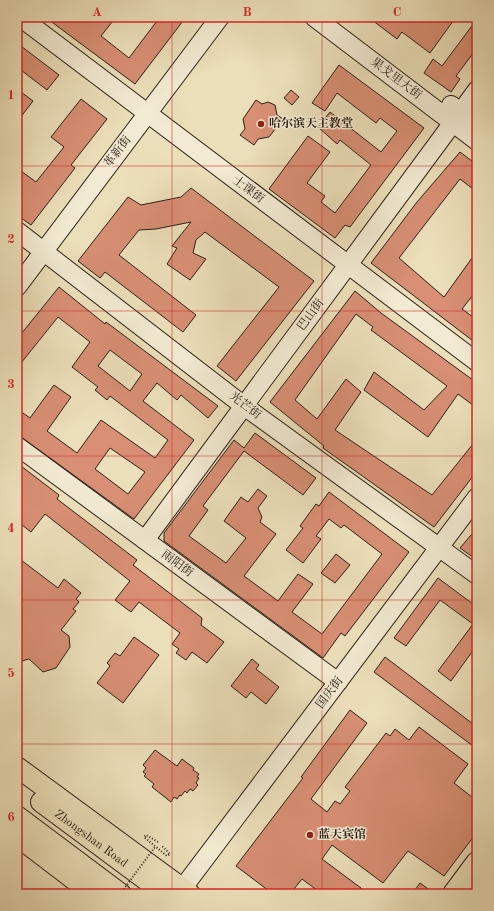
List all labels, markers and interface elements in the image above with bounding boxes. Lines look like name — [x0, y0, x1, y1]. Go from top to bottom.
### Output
text: A — [92, 6, 102, 19]
text: B — [242, 6, 252, 19]
text: C — [393, 6, 401, 19]
street label: 果戈里大街 — [368, 55, 426, 102]
text: 1 — [7, 89, 15, 102]
place label: 哈尔滨天主教堂 — [269, 116, 353, 130]
marker: 哈尔滨天主教堂 — [256, 119, 266, 129]
street label: 革新街 — [101, 132, 134, 170]
street label: 士课街 — [230, 173, 268, 206]
text: 2 — [7, 233, 15, 246]
street label: 巴山街 — [295, 296, 327, 333]
text: 3 — [7, 378, 15, 391]
street label: 光芒街 — [227, 389, 265, 422]
text: 4 — [7, 522, 15, 535]
street label: 雨阳街 — [159, 548, 196, 580]
text: 5 — [7, 667, 15, 680]
street label: 国庆街 — [313, 673, 346, 711]
street label: Zhongshan Road — [52, 808, 130, 870]
text: 6 — [7, 811, 15, 824]
place label: 蓝天宾馆 — [318, 827, 366, 841]
marker: 蓝天宾馆 — [305, 830, 315, 840]

